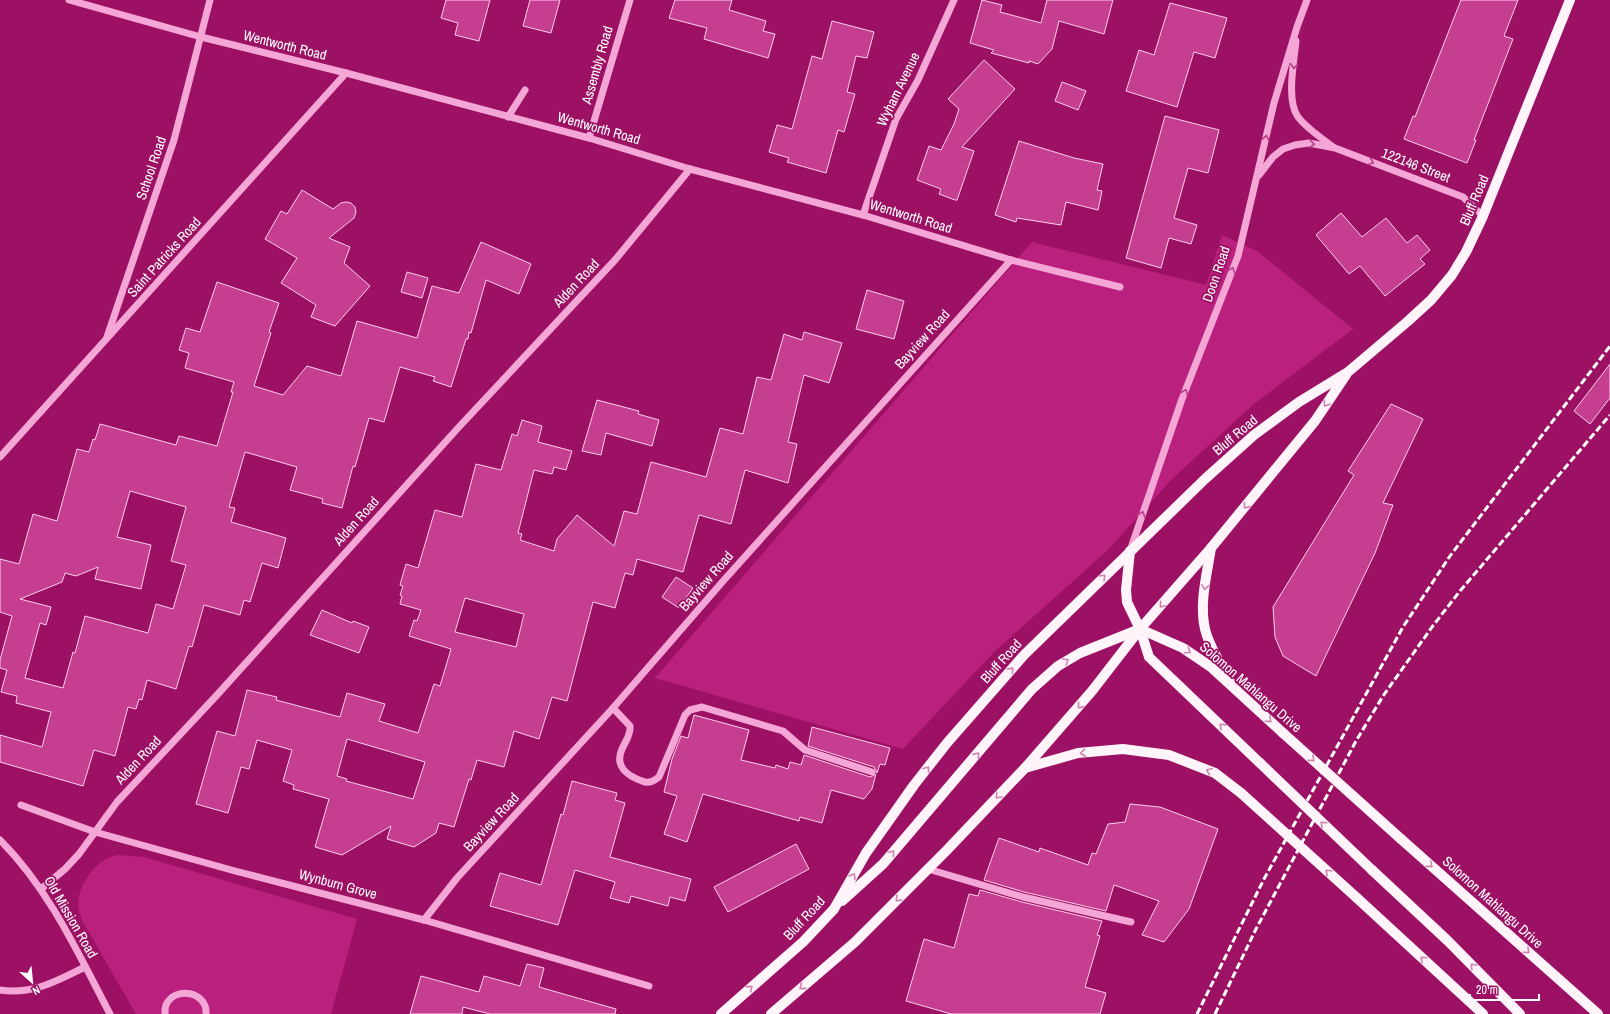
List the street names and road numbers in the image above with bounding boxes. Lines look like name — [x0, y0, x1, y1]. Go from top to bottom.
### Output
street label: Assembly Road — [577, 24, 617, 107]
street label: Wentworth Road — [241, 26, 329, 64]
street label: Wyham Avenue — [872, 49, 924, 129]
street label: Wentworth Road — [556, 108, 642, 148]
street label: School Road — [132, 134, 170, 202]
street label: 122146 Street — [1379, 144, 1453, 186]
street label: Bluff Road — [1455, 172, 1493, 228]
street label: Wentworth Road — [868, 195, 954, 237]
street label: Saint Patricks Road — [123, 213, 205, 301]
street label: Doon Road — [1198, 244, 1234, 304]
street label: Alden Road — [548, 255, 603, 312]
street label: Bayview Road — [891, 305, 953, 373]
street label: Bluff Road — [1209, 411, 1261, 459]
street label: Alden Road — [329, 493, 383, 550]
street label: Bayview Road — [675, 547, 737, 615]
street label: Bluff Road — [976, 635, 1026, 687]
street label: Solomon Mahlangu Drive — [1196, 638, 1306, 736]
street label: Alden Road — [110, 732, 165, 789]
street label: Bayview Road — [459, 789, 523, 855]
street label: Solomon Mahlangu Drive — [1439, 852, 1547, 952]
street label: Wynburn Grove — [297, 865, 379, 903]
street label: Old Mission Road — [40, 873, 102, 961]
street label: Bluff Road — [779, 892, 829, 944]

